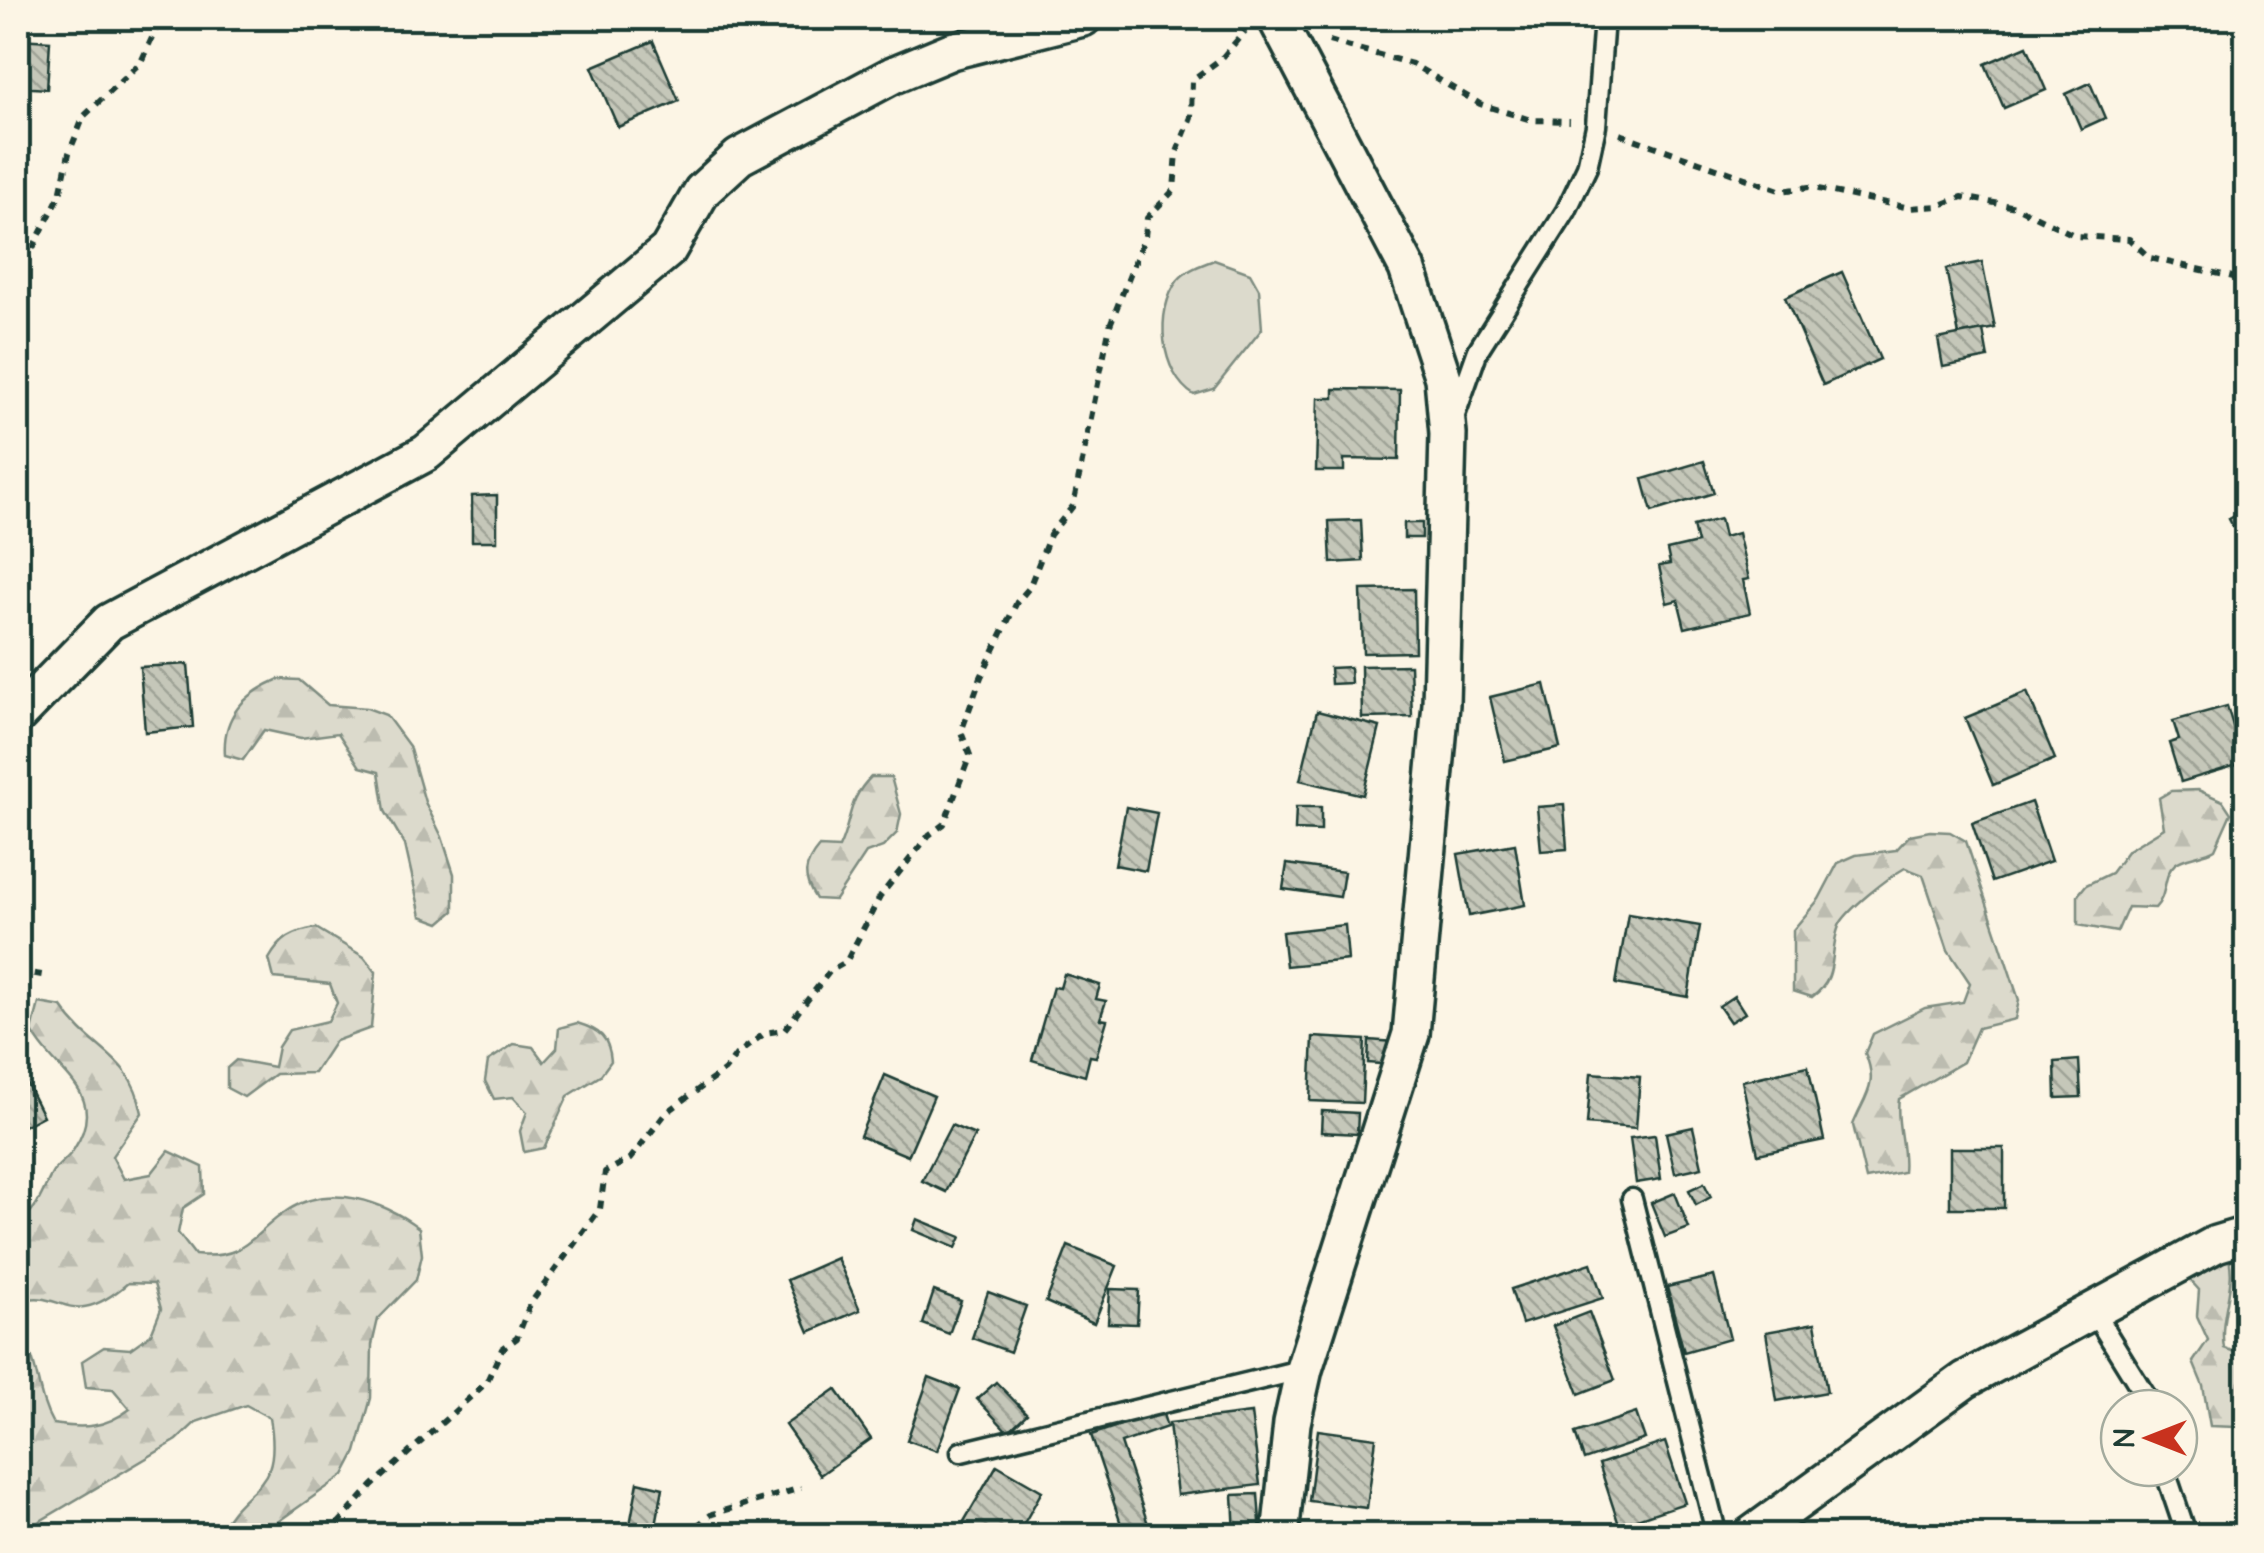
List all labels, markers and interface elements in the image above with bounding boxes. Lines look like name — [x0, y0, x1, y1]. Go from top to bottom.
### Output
north arrow — [2099, 1388, 2199, 1488]
text: N — [2106, 1429, 2145, 1447]

